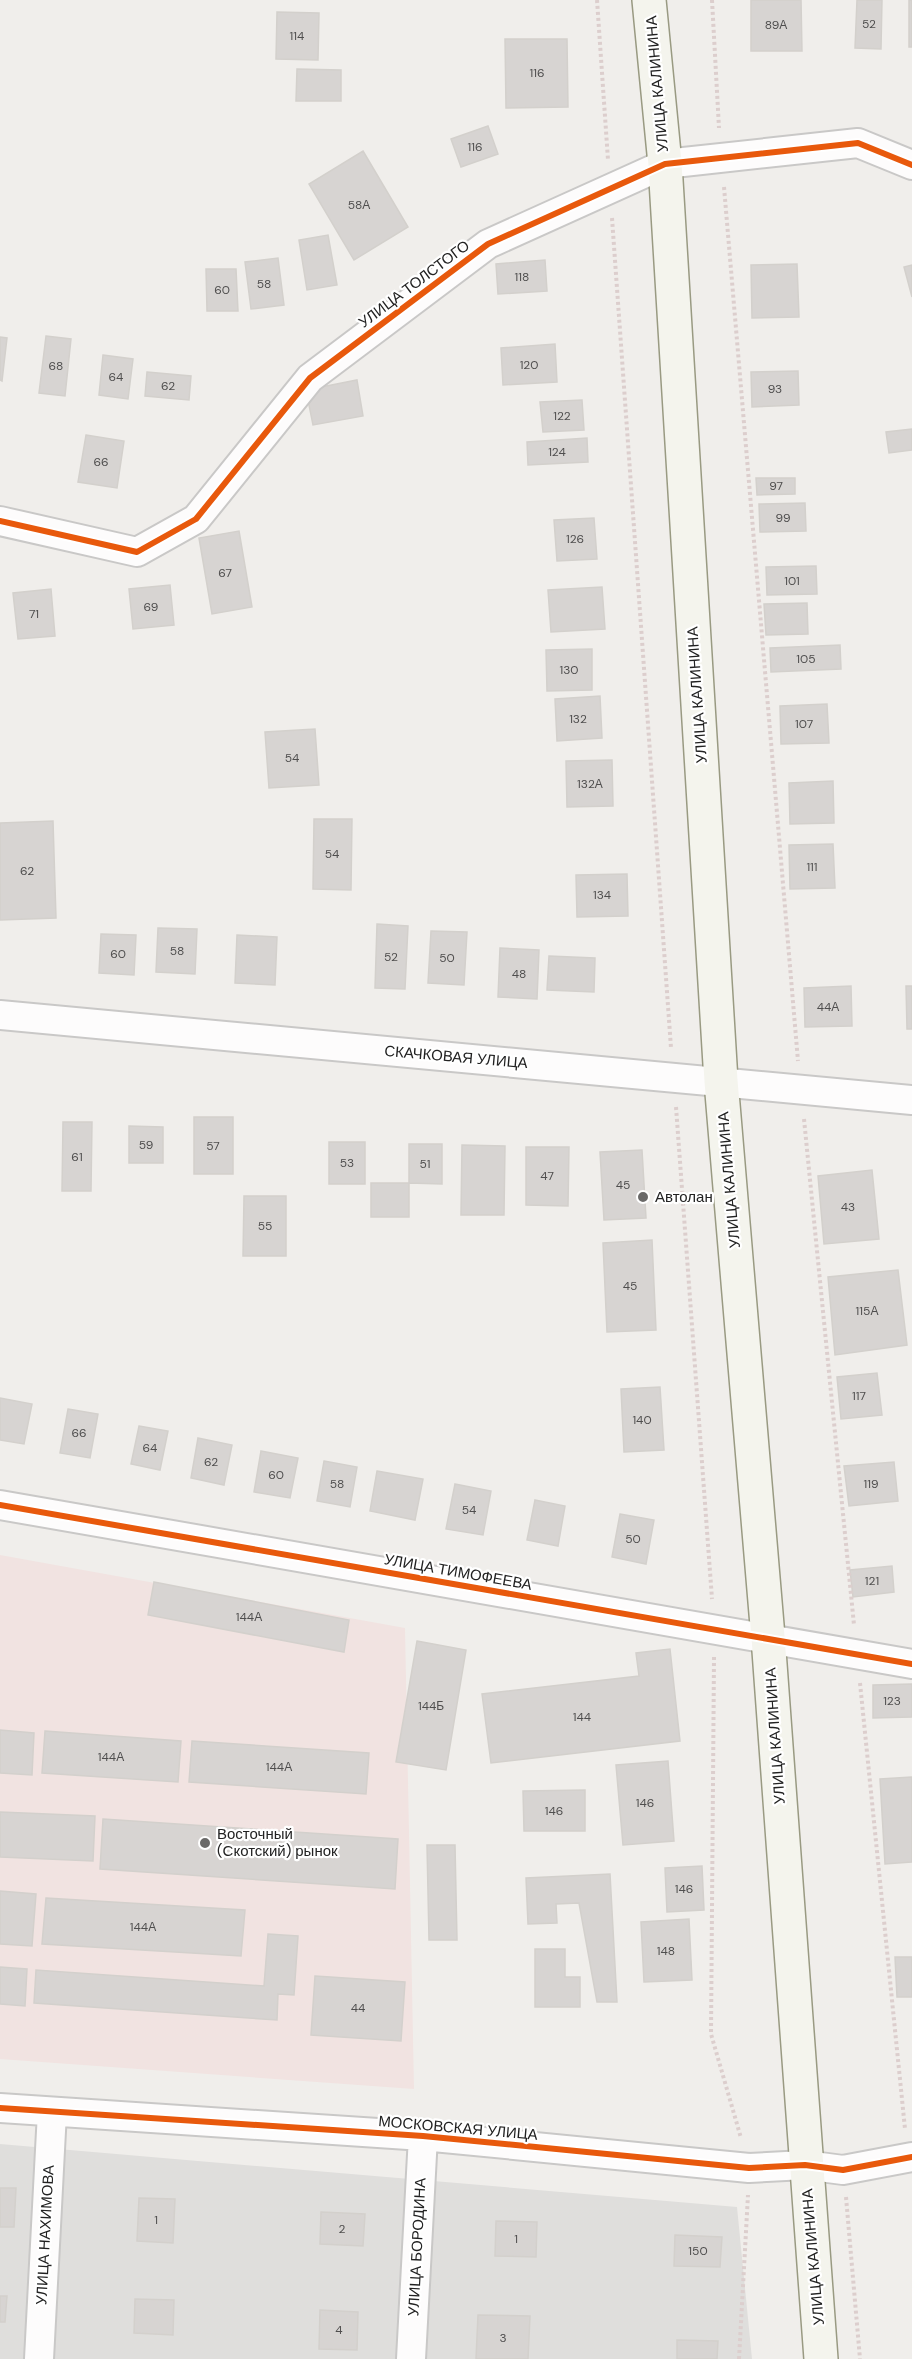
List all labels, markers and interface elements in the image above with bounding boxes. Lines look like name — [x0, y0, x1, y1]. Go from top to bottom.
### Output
street label: УЛИЦА КАЛИНИНА — [641, 15, 673, 153]
house number: 52 — [862, 16, 876, 32]
house number: 89А — [765, 17, 787, 33]
house number: 114 — [290, 28, 304, 44]
house number: 116 — [529, 65, 545, 81]
house number: 116 — [467, 139, 483, 155]
house number: 58А — [348, 197, 370, 213]
street label: УЛИЦА ТОЛСТОГО — [354, 236, 474, 332]
house number: 118 — [515, 269, 529, 285]
house number: 58 — [257, 276, 271, 292]
house number: 60 — [214, 282, 230, 298]
house number: 120 — [520, 357, 538, 373]
house number: 68 — [49, 358, 63, 374]
house number: 64 — [109, 369, 123, 385]
house number: 62 — [161, 378, 175, 394]
house number: 93 — [768, 381, 782, 397]
house number: 122 — [553, 408, 571, 424]
house number: 124 — [548, 444, 566, 460]
house number: 66 — [93, 454, 109, 470]
house number: 97 — [769, 478, 783, 494]
house number: 99 — [775, 510, 791, 526]
house number: 126 — [566, 531, 584, 547]
house number: 67 — [218, 565, 232, 581]
house number: 101 — [784, 573, 800, 589]
house number: 69 — [144, 599, 158, 615]
house number: 71 — [29, 606, 39, 622]
street label: УЛИЦА КАЛИНИНА — [682, 626, 712, 764]
house number: 105 — [796, 651, 816, 667]
house number: 130 — [559, 662, 579, 678]
house number: 132 — [569, 711, 587, 727]
house number: 107 — [795, 716, 813, 732]
house number: 54 — [285, 750, 299, 766]
house number: 132А — [577, 776, 603, 792]
house number: 54 — [325, 846, 339, 862]
house number: 111 — [806, 859, 818, 875]
house number: 62 — [20, 863, 34, 879]
house number: 134 — [593, 887, 611, 903]
house number: 58 — [170, 943, 184, 959]
house number: 60 — [110, 946, 126, 962]
house number: 52 — [384, 949, 398, 965]
house number: 50 — [439, 950, 455, 966]
house number: 48 — [512, 966, 526, 982]
house number: 44А — [817, 999, 839, 1015]
street label: СКАЧКОВАЯ УЛИЦА — [384, 1041, 528, 1073]
street label: УЛИЦА КАЛИНИНА — [713, 1111, 745, 1249]
house number: 59 — [139, 1137, 153, 1153]
house number: 57 — [206, 1138, 220, 1154]
house number: 61 — [71, 1149, 83, 1165]
house number: 53 — [340, 1155, 354, 1171]
house number: 51 — [419, 1156, 431, 1172]
house number: 47 — [540, 1168, 554, 1184]
house number: 45 — [616, 1177, 630, 1193]
place label: Автолан — [655, 1187, 713, 1207]
marker: Автолан — [636, 1190, 650, 1204]
house number: 43 — [841, 1199, 855, 1215]
house number: 55 — [258, 1218, 272, 1234]
house number: 45 — [623, 1278, 637, 1294]
house number: 115А — [856, 1303, 878, 1319]
house number: 117 — [852, 1388, 866, 1404]
house number: 140 — [632, 1412, 652, 1428]
house number: 66 — [71, 1425, 87, 1441]
house number: 64 — [143, 1440, 157, 1456]
house number: 62 — [204, 1454, 218, 1470]
house number: 60 — [268, 1467, 284, 1483]
house number: 58 — [330, 1476, 344, 1492]
house number: 119 — [863, 1476, 879, 1492]
house number: 54 — [462, 1502, 476, 1518]
house number: 50 — [625, 1531, 641, 1547]
street label: УЛИЦА ТИМОФЕЕВА — [383, 1549, 533, 1595]
house number: 121 — [865, 1573, 879, 1589]
house number: 144А — [236, 1609, 262, 1625]
street label: УЛИЦА КАЛИНИНА — [760, 1667, 790, 1805]
house number: 123 — [883, 1693, 901, 1709]
house number: 144Б — [418, 1698, 444, 1714]
house number: 144 — [573, 1709, 591, 1725]
house number: 144А — [98, 1749, 124, 1765]
house number: 144А — [266, 1759, 292, 1775]
house number: 146 — [636, 1795, 654, 1811]
house number: 146 — [545, 1803, 563, 1819]
place label: Восточный (Скотский) рынок — [217, 1824, 338, 1861]
marker: Восточный (Скотский) рынок — [198, 1836, 212, 1850]
house number: 146 — [675, 1881, 693, 1897]
house number: 144А — [130, 1919, 156, 1935]
house number: 148 — [657, 1943, 675, 1959]
house number: 44 — [351, 2000, 365, 2016]
street label: МОСКОВСКАЯ УЛИЦА — [377, 2111, 539, 2145]
street label: УЛИЦА НАХИМОВА — [31, 2165, 59, 2305]
street label: УЛИЦА БОРОДИНА — [403, 2177, 431, 2317]
street label: УЛИЦА КАЛИНИНА — [797, 2188, 829, 2326]
house number: 1 — [154, 2212, 158, 2228]
house number: 2 — [339, 2221, 346, 2237]
house number: 1 — [514, 2231, 518, 2247]
house number: 150 — [688, 2243, 708, 2259]
house number: 4 — [335, 2322, 343, 2338]
house number: 3 — [499, 2330, 507, 2346]

